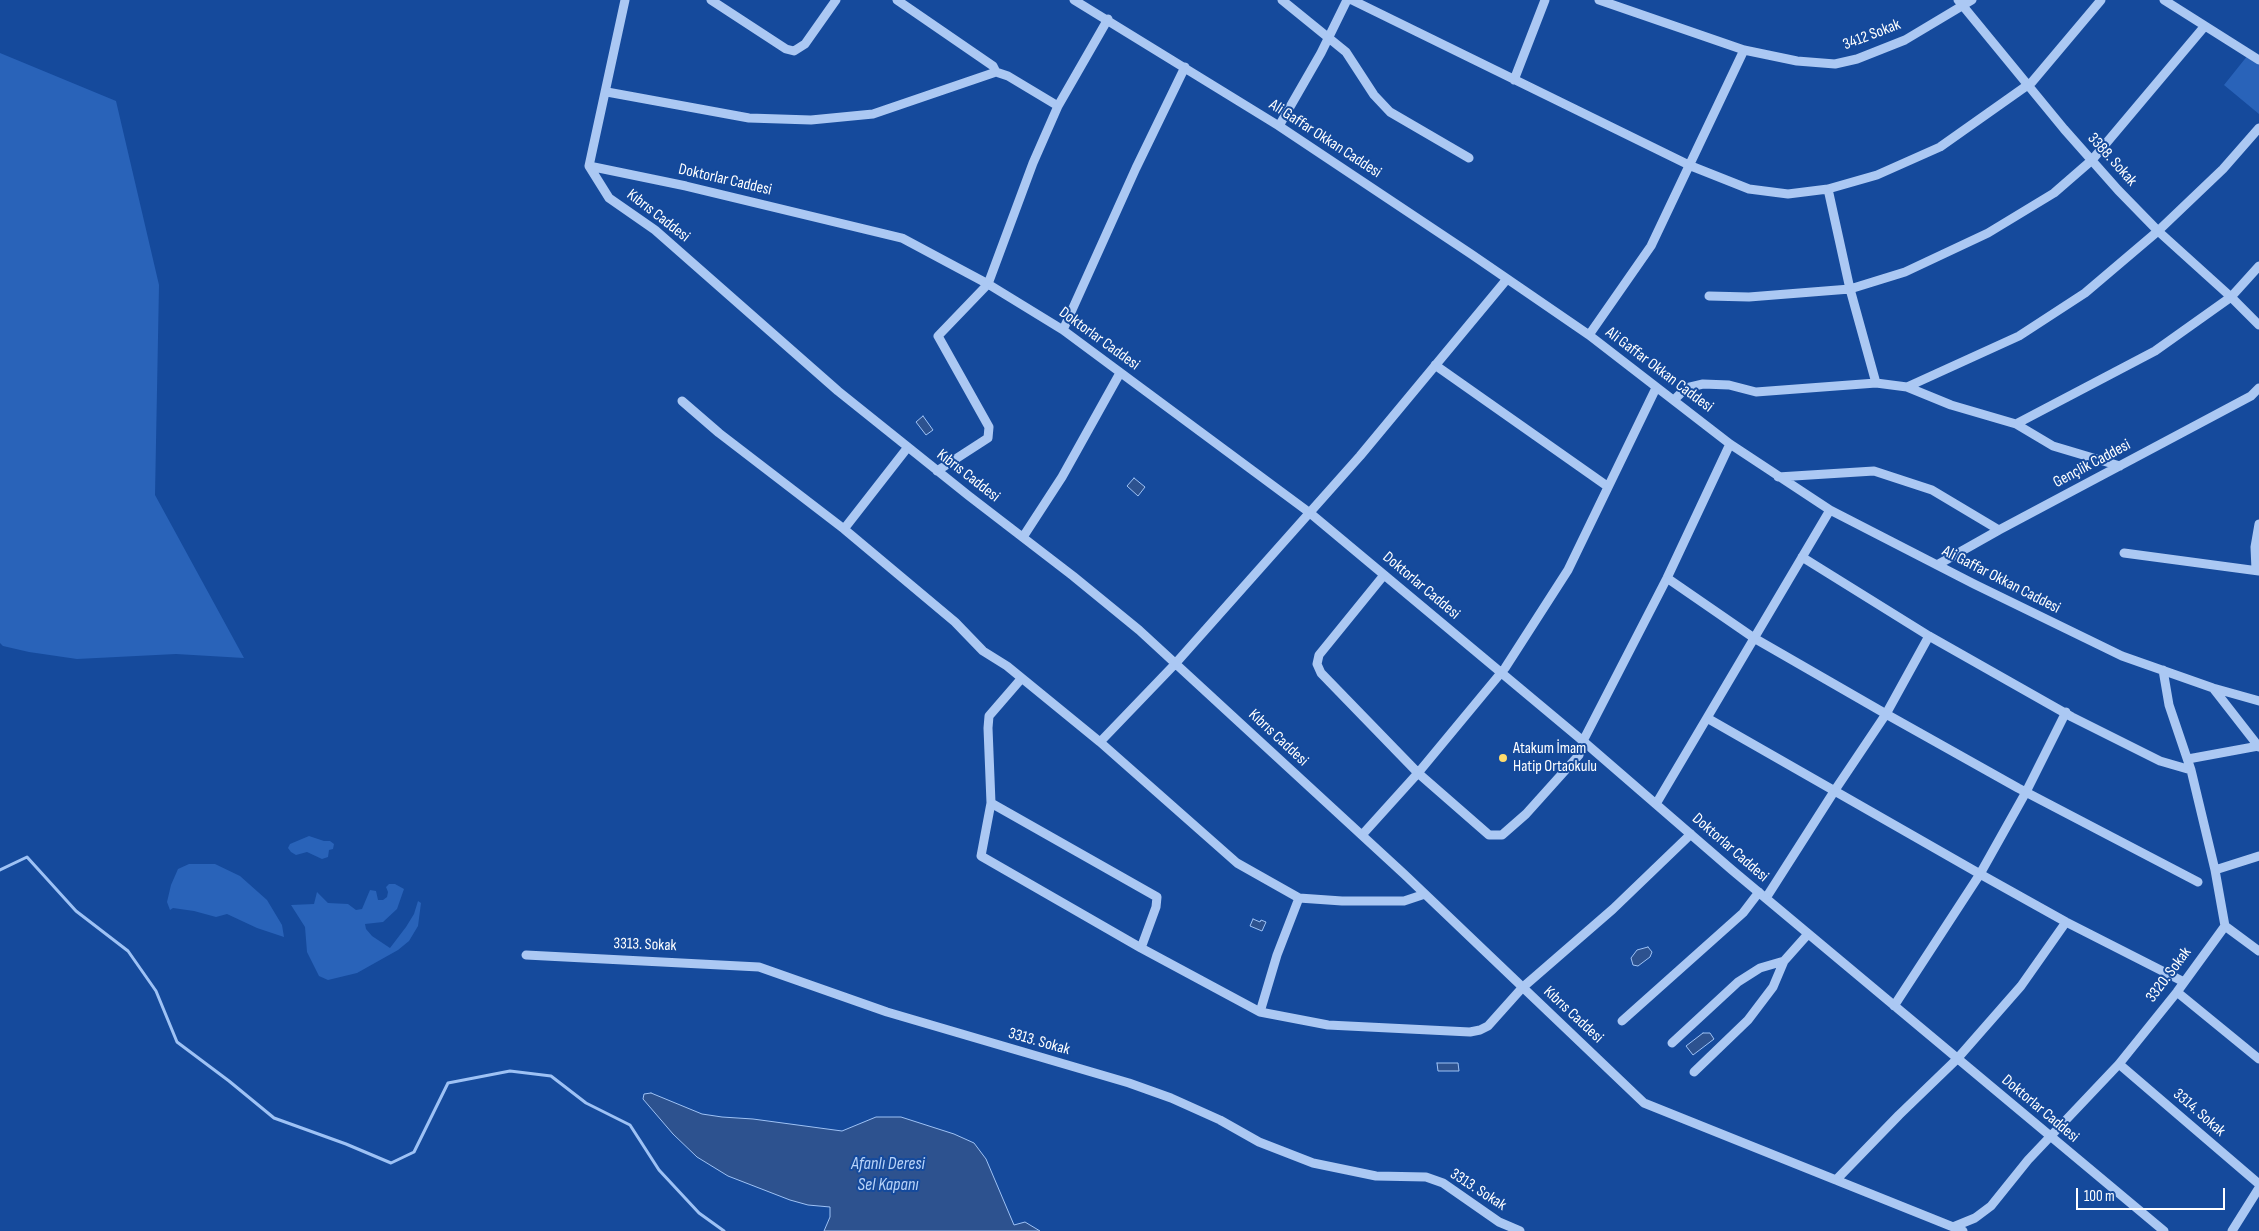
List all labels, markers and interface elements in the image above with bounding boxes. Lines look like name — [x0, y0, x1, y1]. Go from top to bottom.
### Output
street label: 3412 Sokak — [1840, 15, 1904, 55]
street label: Ali Gaffar Okkan Caddesi — [1265, 96, 1385, 182]
street label: 3388. Sokak — [2083, 129, 2141, 191]
street label: Doktorlar Caddesi — [677, 160, 773, 200]
street label: Kıbrıs Caddesi — [623, 185, 693, 247]
street label: Doktorlar Caddesi — [1055, 303, 1143, 375]
street label: Ali Gaffar Okkan Caddesi — [1601, 323, 1717, 417]
street label: Gençlik Caddesi — [2050, 436, 2134, 492]
street label: Kıbrıs Caddesi — [933, 445, 1003, 507]
street label: Ali Gaffar Okkan Caddesi — [1939, 542, 2063, 618]
street label: Doktorlar Caddesi — [1378, 548, 1464, 624]
street label: Kıbrıs Caddesi — [1244, 705, 1312, 771]
place label: Atakum İmam Hatip Ortaokulu — [1513, 739, 1597, 777]
marker: Atakum İmam Hatip Ortaokulu — [1497, 752, 1509, 764]
street label: Doktorlar Caddesi — [1688, 810, 1772, 886]
street label: 3313. Sokak — [613, 934, 677, 956]
street label: 3320. Sokak — [2142, 944, 2196, 1006]
street label: Kıbrıs Caddesi — [1539, 982, 1607, 1048]
street label: 3313. Sokak — [1006, 1024, 1072, 1060]
street label: Doktorlar Caddesi — [1997, 1071, 2083, 1147]
street label: 3314. Sokak — [2169, 1085, 2229, 1141]
water label: Afanlı Deresi Sel Kapanı — [851, 1153, 925, 1196]
street label: 3313. Sokak — [1446, 1165, 1510, 1215]
scale bar — [2079, 1178, 2228, 1210]
text: 100 m — [2084, 1187, 2115, 1206]

